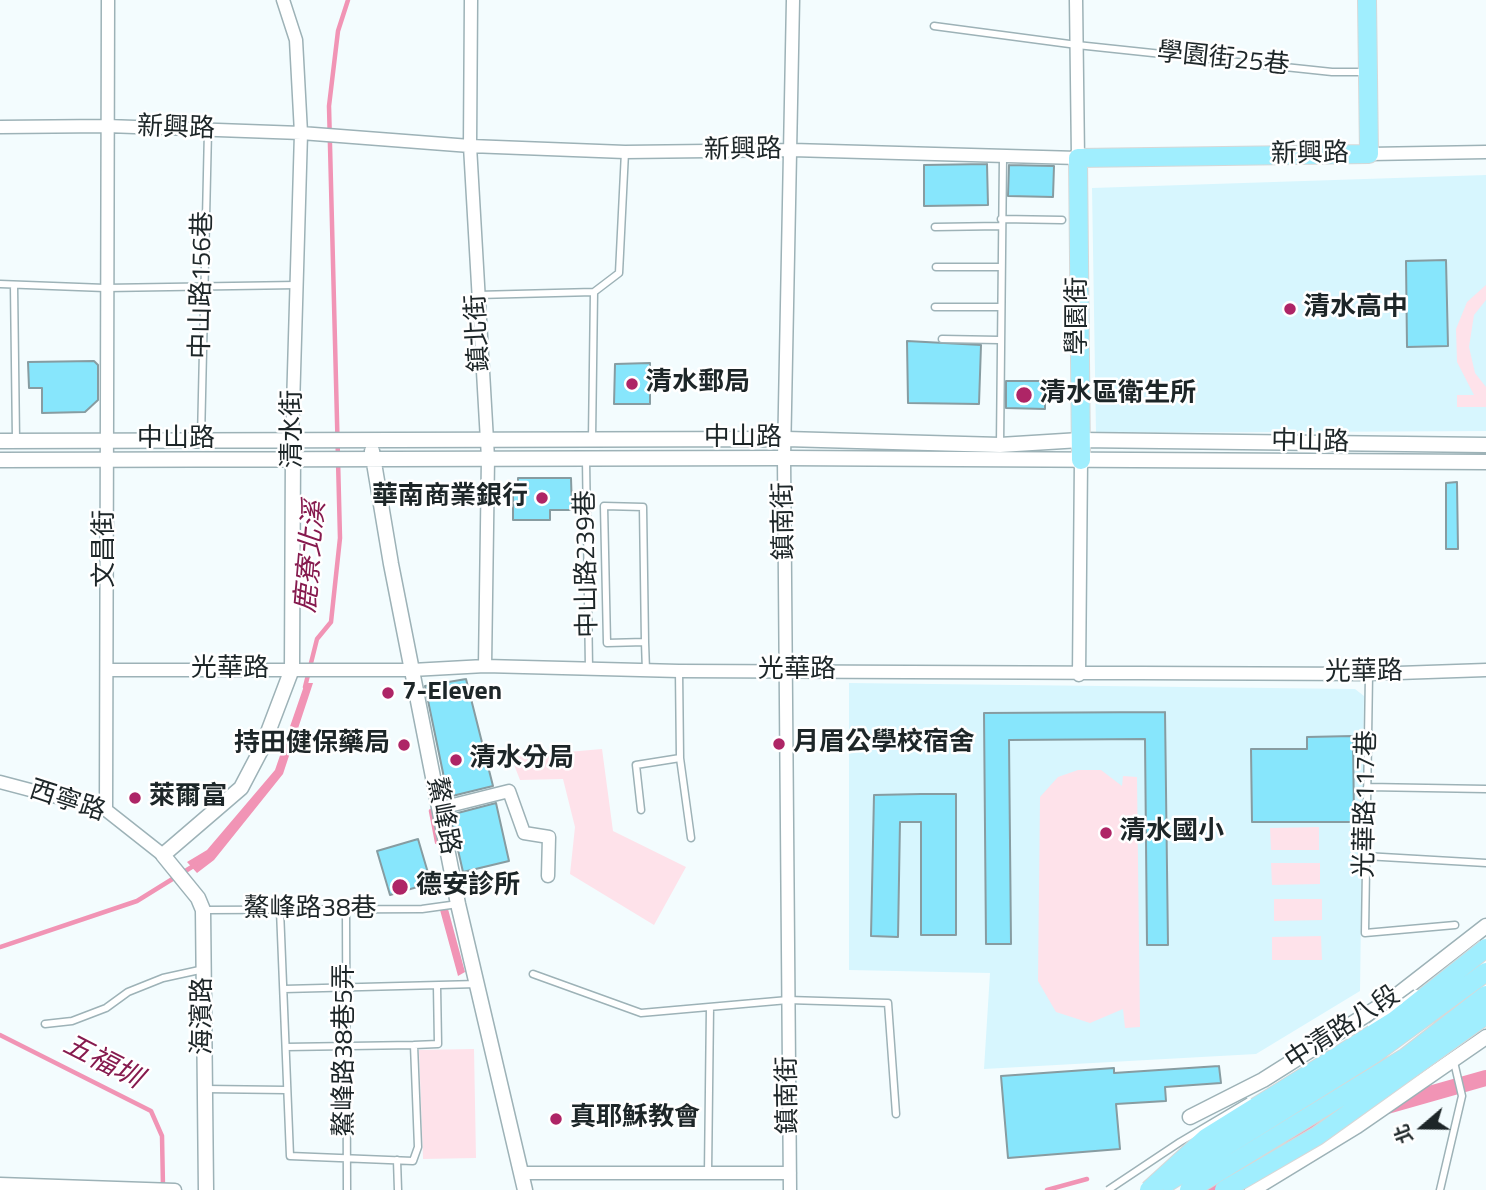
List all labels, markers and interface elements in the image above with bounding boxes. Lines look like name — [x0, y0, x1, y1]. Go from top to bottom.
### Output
street label: 學園街25巷 — [1155, 38, 1291, 82]
street label: 新興路 — [136, 112, 216, 146]
street label: 新興路 — [704, 135, 782, 167]
street label: 新興路 — [1271, 139, 1349, 171]
street label: 中山路156巷 — [186, 211, 220, 359]
street label: 學園街 — [1063, 277, 1095, 355]
street label: 鎮北街 — [461, 293, 497, 373]
place label: 清水高中 — [1304, 293, 1408, 325]
marker: 清水高中 — [1282, 301, 1298, 317]
place label: 清水郵局 — [646, 368, 750, 400]
marker: 清水郵局 — [624, 376, 640, 392]
place label: 清水區衛生所 — [1040, 379, 1196, 411]
marker: 清水區衛生所 — [1014, 385, 1034, 405]
street label: 清水街 — [278, 390, 310, 468]
street label: 中山路 — [704, 423, 782, 455]
street label: 中山路 — [137, 424, 215, 456]
street label: 中山路 — [1271, 427, 1349, 459]
place label: 華南商業銀行 — [372, 482, 528, 514]
street label: 鎮南街 — [769, 482, 801, 560]
marker: 華南商業銀行 — [534, 490, 550, 506]
street label: 中山路239巷 — [571, 490, 605, 638]
water label: 鹿寮北溪 — [290, 500, 334, 614]
street label: 文昌街 — [90, 510, 122, 588]
street label: 光華路 — [191, 654, 269, 686]
street label: 光華路 — [758, 655, 836, 687]
street label: 光華路 — [1325, 657, 1403, 689]
place label: 7-Eleven — [402, 677, 502, 709]
marker: 7-Eleven — [380, 685, 396, 701]
place label: 月眉公學校宿舍 — [793, 728, 975, 760]
place label: 持田健保藥局 — [234, 729, 390, 761]
street label: 光華路117巷 — [1350, 730, 1384, 878]
marker: 月眉公學校宿舍 — [771, 736, 787, 752]
marker: 持田健保藥局 — [396, 737, 412, 753]
place label: 清水分局 — [470, 744, 574, 776]
marker: 清水分局 — [448, 752, 464, 768]
street label: 西寧路 — [25, 775, 109, 829]
street label: 鰲峰路 — [419, 775, 465, 857]
place label: 萊爾富 — [149, 782, 227, 814]
marker: 萊爾富 — [127, 790, 143, 806]
place label: 清水國小 — [1120, 817, 1224, 849]
marker: 清水國小 — [1098, 825, 1114, 841]
place label: 德安診所 — [416, 871, 520, 903]
marker: 德安診所 — [390, 877, 410, 897]
street label: 鰲峰路38巷 — [243, 894, 377, 926]
street label: 鰲峰路38巷5弄 — [330, 963, 362, 1137]
street label: 海濱路 — [188, 977, 220, 1055]
street label: 中清路八段 — [1280, 981, 1406, 1077]
water label: 五福圳 — [57, 1029, 147, 1097]
street label: 鎮南街 — [773, 1056, 805, 1134]
north arrow — [1388, 1092, 1458, 1162]
place label: 真耶穌教會 — [570, 1103, 700, 1135]
marker: 真耶穌教會 — [548, 1111, 564, 1127]
text: 北 — [1386, 1120, 1420, 1148]

